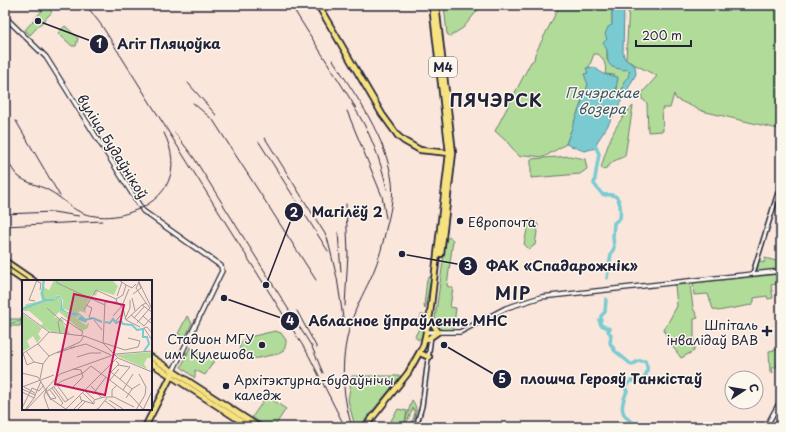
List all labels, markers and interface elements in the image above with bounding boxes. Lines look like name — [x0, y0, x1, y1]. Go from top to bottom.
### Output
scale bar — [636, 22, 691, 48]
text: 200 m — [642, 26, 682, 44]
callout: Агіт Пляцоўка — [89, 31, 229, 57]
text: Агіт Пляцоўка — [117, 33, 221, 54]
text: 1 — [96, 34, 102, 52]
road number: М4 — [429, 57, 457, 77]
water label: Пячэрскае возера — [565, 82, 641, 119]
district label: ПЯЧЭРСК — [449, 87, 543, 113]
street label: вуліца Будаўнікоў — [73, 90, 153, 202]
callout: Магілёў 2 — [284, 199, 390, 225]
text: Магілёў 2 — [312, 201, 383, 222]
text: 2 — [290, 203, 299, 221]
place label: Европочта — [468, 212, 537, 231]
marker: Европочта — [455, 216, 465, 226]
callout: ФАК «Спадарожнік» — [458, 253, 646, 279]
text: ФАК «Спадарожнік» — [486, 255, 639, 276]
text: 3 — [464, 256, 472, 274]
inset map — [22, 280, 152, 410]
district label: МІР — [495, 280, 531, 306]
callout: Абласное ўпраўленне МНС — [280, 308, 516, 334]
text: Абласное ўпраўленне МНС — [309, 310, 507, 331]
text: 4 — [286, 311, 294, 329]
place label: Шпіталь інвалідаў ВАВ — [666, 315, 758, 349]
marker: Шпіталь інвалідаў ВАВ — [761, 325, 773, 337]
place label: Стадион МГУ им. Кулешова — [164, 329, 255, 363]
marker: Стадион МГУ им. Кулешова — [257, 340, 267, 350]
callout: плошча Герояў Танкістаў — [492, 366, 711, 392]
text: плошча Герояў Танкістаў — [520, 368, 702, 389]
text: 5 — [498, 369, 506, 387]
place label: Архітэктурна-будаўнічы каледж — [234, 370, 394, 404]
north arrow — [724, 370, 764, 410]
marker: Архітэктурна-будаўнічы каледж — [221, 381, 231, 391]
text: С — [745, 382, 763, 394]

